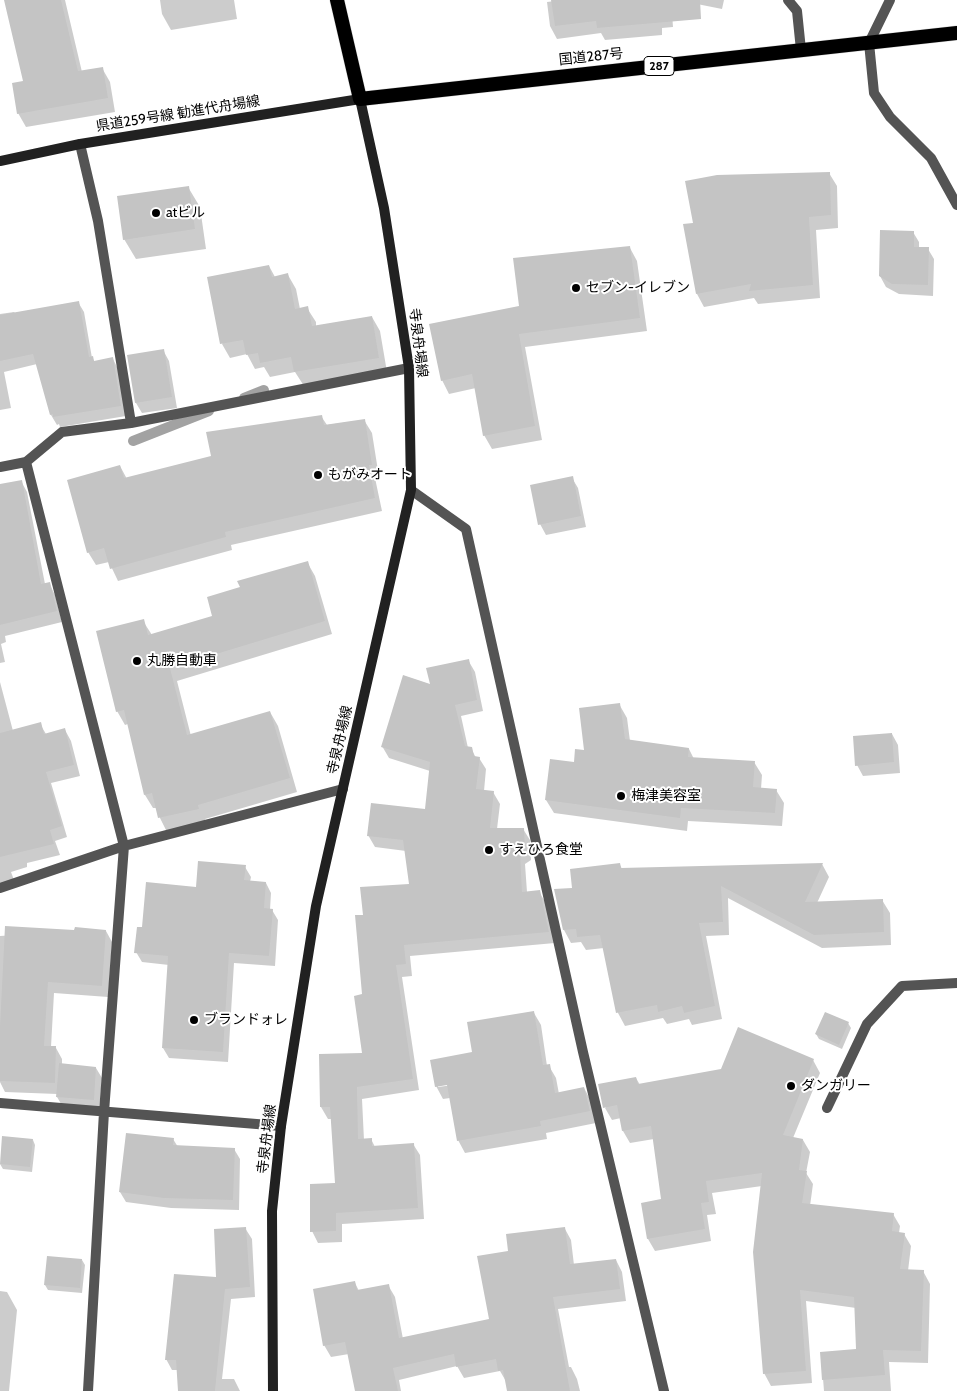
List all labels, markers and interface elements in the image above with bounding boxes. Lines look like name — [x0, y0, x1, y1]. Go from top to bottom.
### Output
street label: 国道287号 — [558, 45, 624, 69]
road number: 287 — [644, 56, 674, 76]
street label: 県道259号線 勧進代舟場線 — [95, 93, 261, 135]
place label: atビル — [166, 205, 205, 221]
marker: atビル — [150, 207, 162, 219]
place label: セブン-イレブン — [586, 280, 690, 296]
marker: セブン-イレブン — [570, 282, 582, 294]
street label: 寺泉舟場線 — [405, 307, 431, 379]
place label: もがみオート — [328, 467, 412, 483]
marker: もがみオート — [312, 469, 324, 481]
place label: 丸勝自動車 — [147, 653, 217, 669]
marker: 丸勝自動車 — [131, 655, 143, 667]
street label: 寺泉舟場線 — [324, 704, 356, 776]
place label: 梅津美容室 — [631, 788, 701, 804]
marker: 梅津美容室 — [615, 790, 627, 802]
place label: すえひろ食堂 — [499, 842, 583, 858]
marker: すえひろ食堂 — [483, 844, 495, 856]
place label: ブランドォレ — [204, 1012, 288, 1028]
marker: ブランドォレ — [188, 1014, 200, 1026]
place label: ダンガリー — [801, 1078, 871, 1094]
marker: ダンガリー — [785, 1080, 797, 1092]
street label: 寺泉舟場線 — [254, 1103, 280, 1175]

